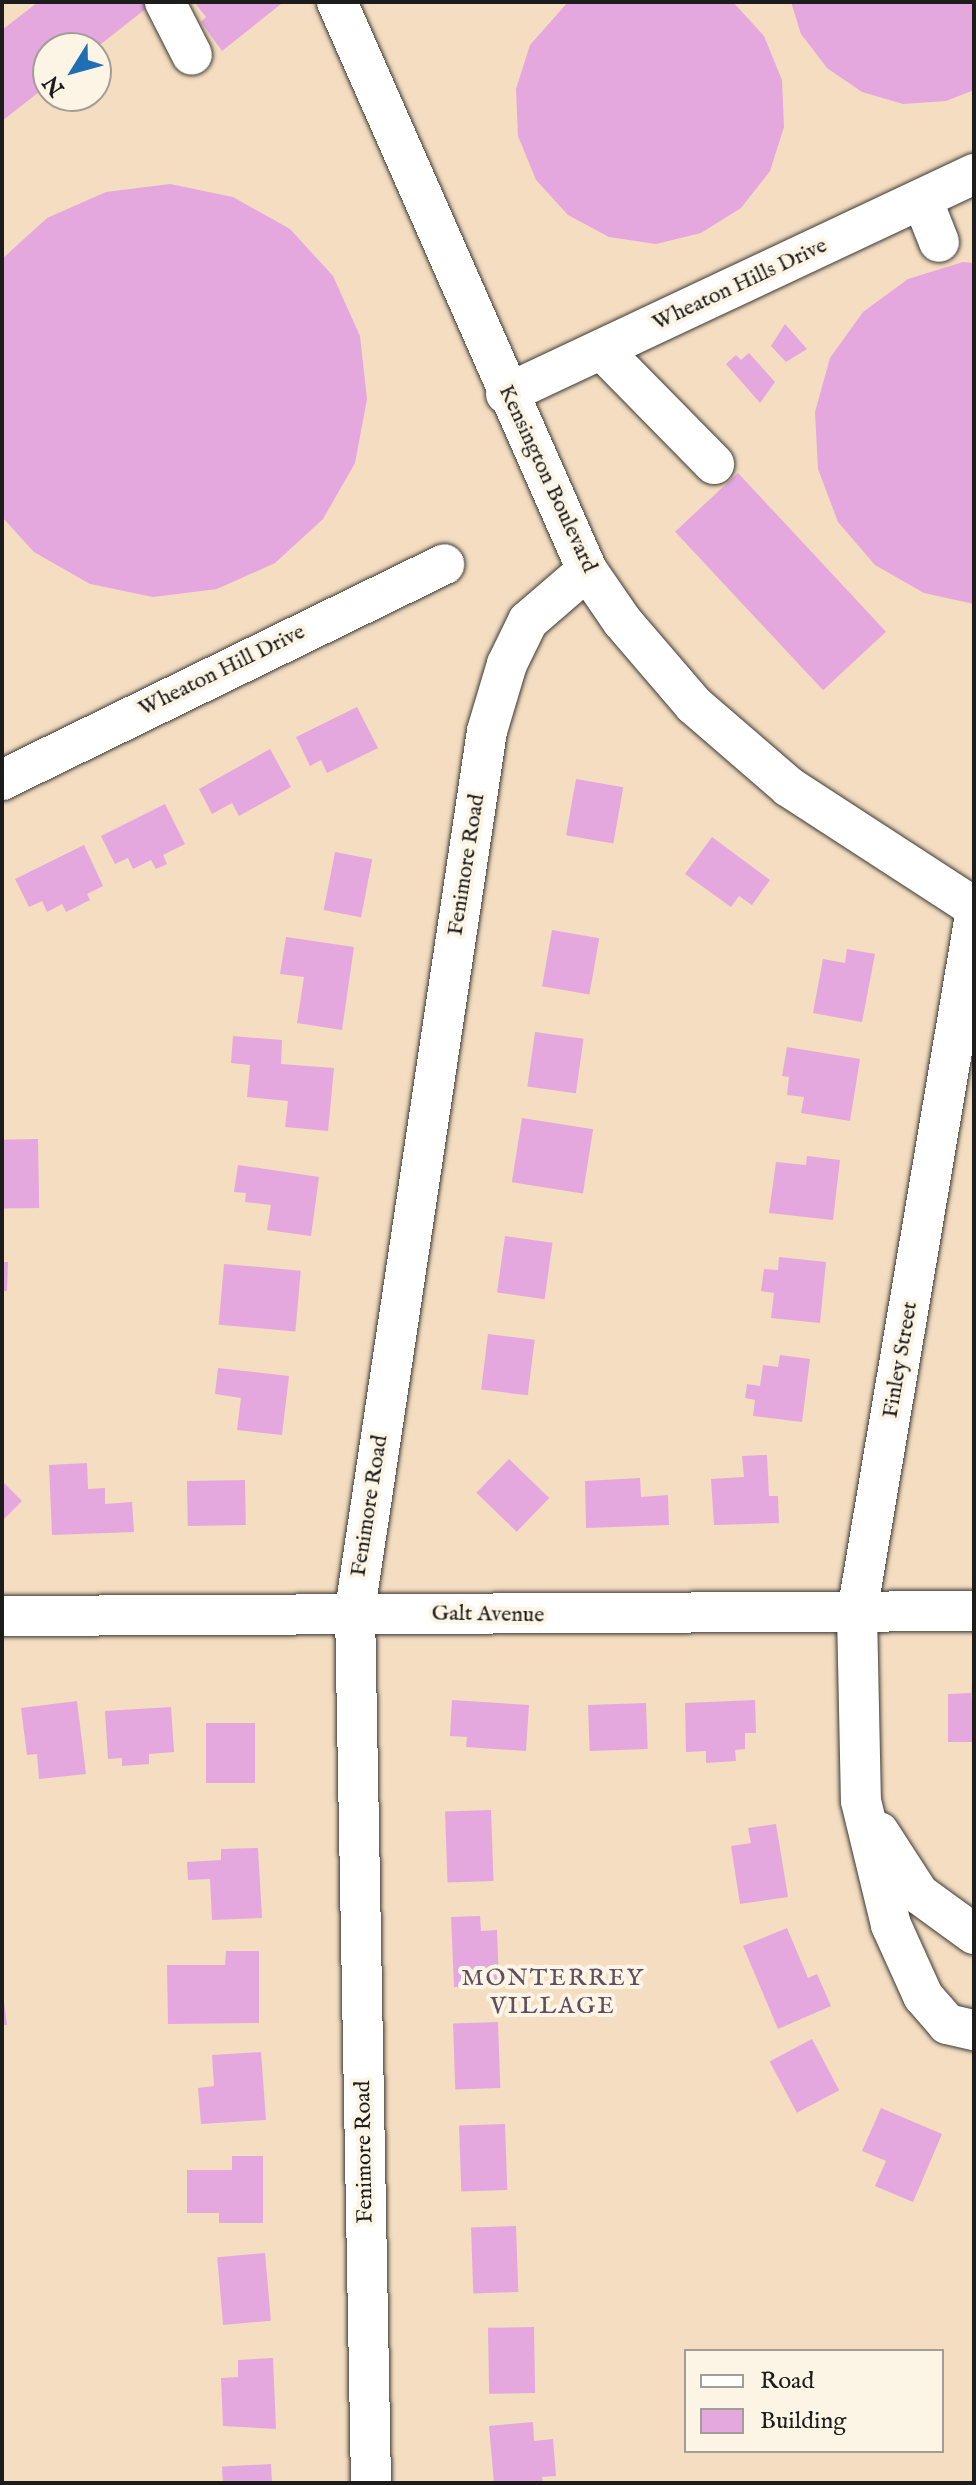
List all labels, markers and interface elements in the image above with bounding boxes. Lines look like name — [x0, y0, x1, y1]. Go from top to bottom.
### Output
north arrow — [32, 32, 112, 112]
text: N — [38, 69, 71, 101]
street label: Wheaton Hills Drive — [649, 233, 831, 337]
street label: Kensington Boulevard — [492, 381, 602, 577]
street label: Wheaton Hill Drive — [134, 619, 310, 723]
street label: Fenimore Road — [443, 792, 491, 938]
street label: Finley Street — [878, 1300, 924, 1420]
street label: Fenimore Road — [346, 1433, 394, 1579]
street label: Galt Avenue — [431, 1601, 545, 1629]
district label: MONTERREY VILLAGE — [461, 1965, 645, 2021]
street label: Fenimore Road — [351, 2080, 379, 2224]
legend — [684, 2349, 944, 2453]
text: Road — [760, 2366, 814, 2397]
text: Building — [760, 2406, 846, 2437]

